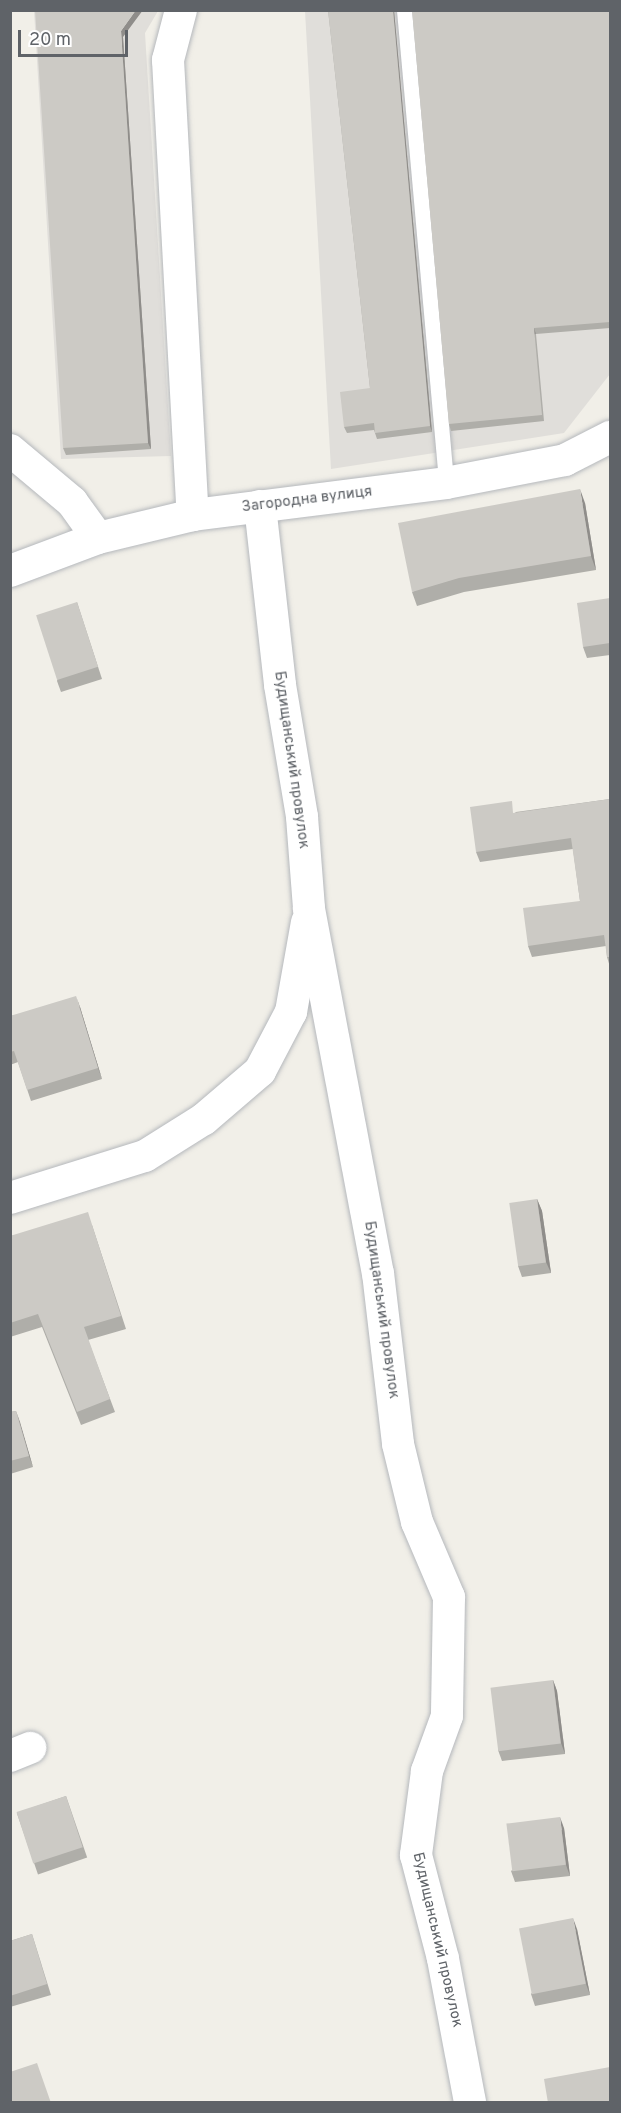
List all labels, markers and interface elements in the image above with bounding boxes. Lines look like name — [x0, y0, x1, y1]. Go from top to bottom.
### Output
scale bar — [21, 18, 130, 56]
text: 20 m — [29, 29, 71, 52]
street label: Загородна вулиця — [241, 483, 373, 517]
street label: Будищанський провулок — [270, 670, 312, 850]
street label: Будищанський провулок — [360, 1220, 402, 1400]
street label: Будищанський провулок — [408, 1851, 466, 2029]

